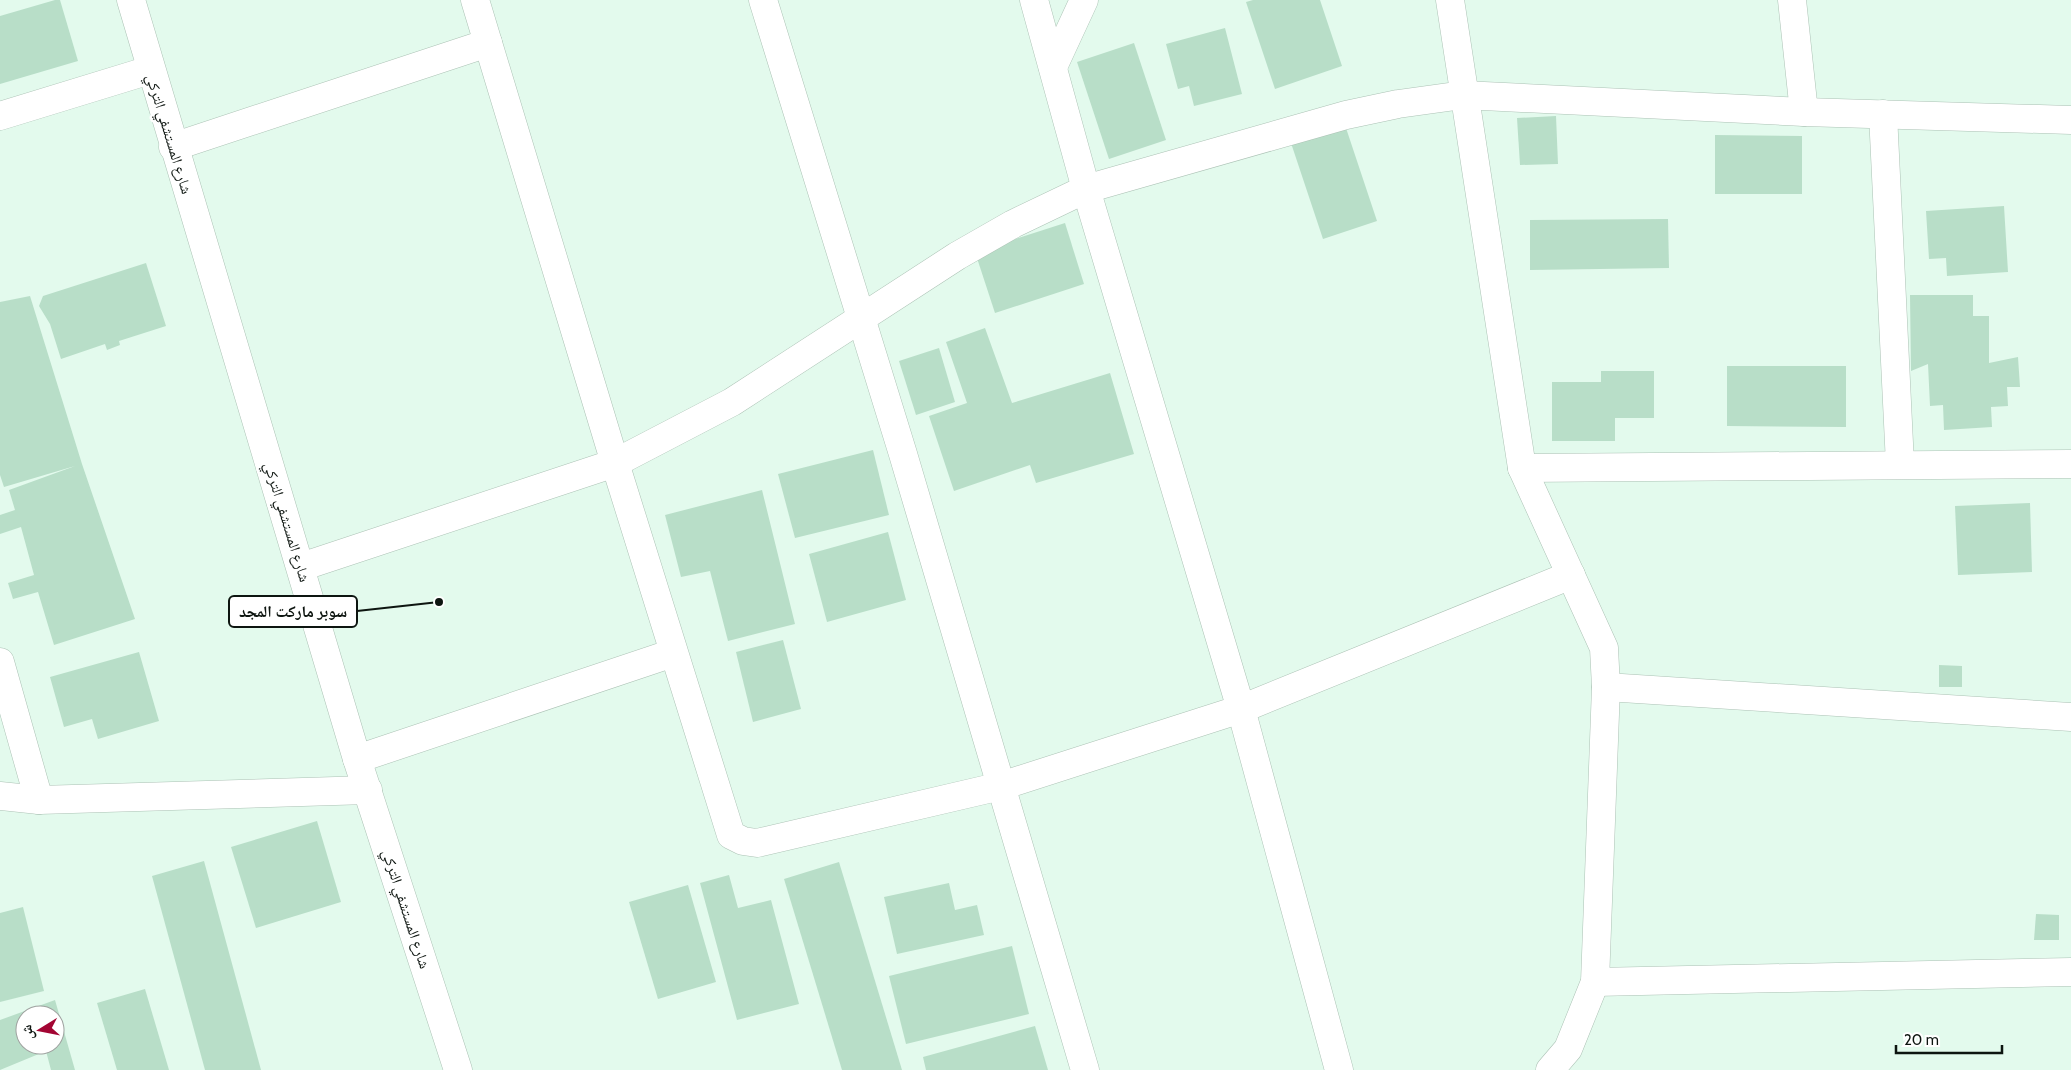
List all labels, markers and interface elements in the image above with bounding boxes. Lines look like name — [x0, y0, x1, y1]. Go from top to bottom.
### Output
street label: شارع المستشفي التركي — [140, 72, 196, 197]
street label: شارع المستشفي التركي — [258, 460, 314, 585]
callout: سوبر ماركت المجد — [229, 596, 357, 627]
text: سوبر ماركت المجد — [239, 602, 347, 621]
street label: شارع المستشفي التركي — [376, 847, 434, 972]
north arrow — [15, 1005, 65, 1055]
scale bar — [1896, 1022, 2002, 1054]
text: ش — [17, 1023, 37, 1041]
text: 20 m — [1904, 1031, 1939, 1049]

